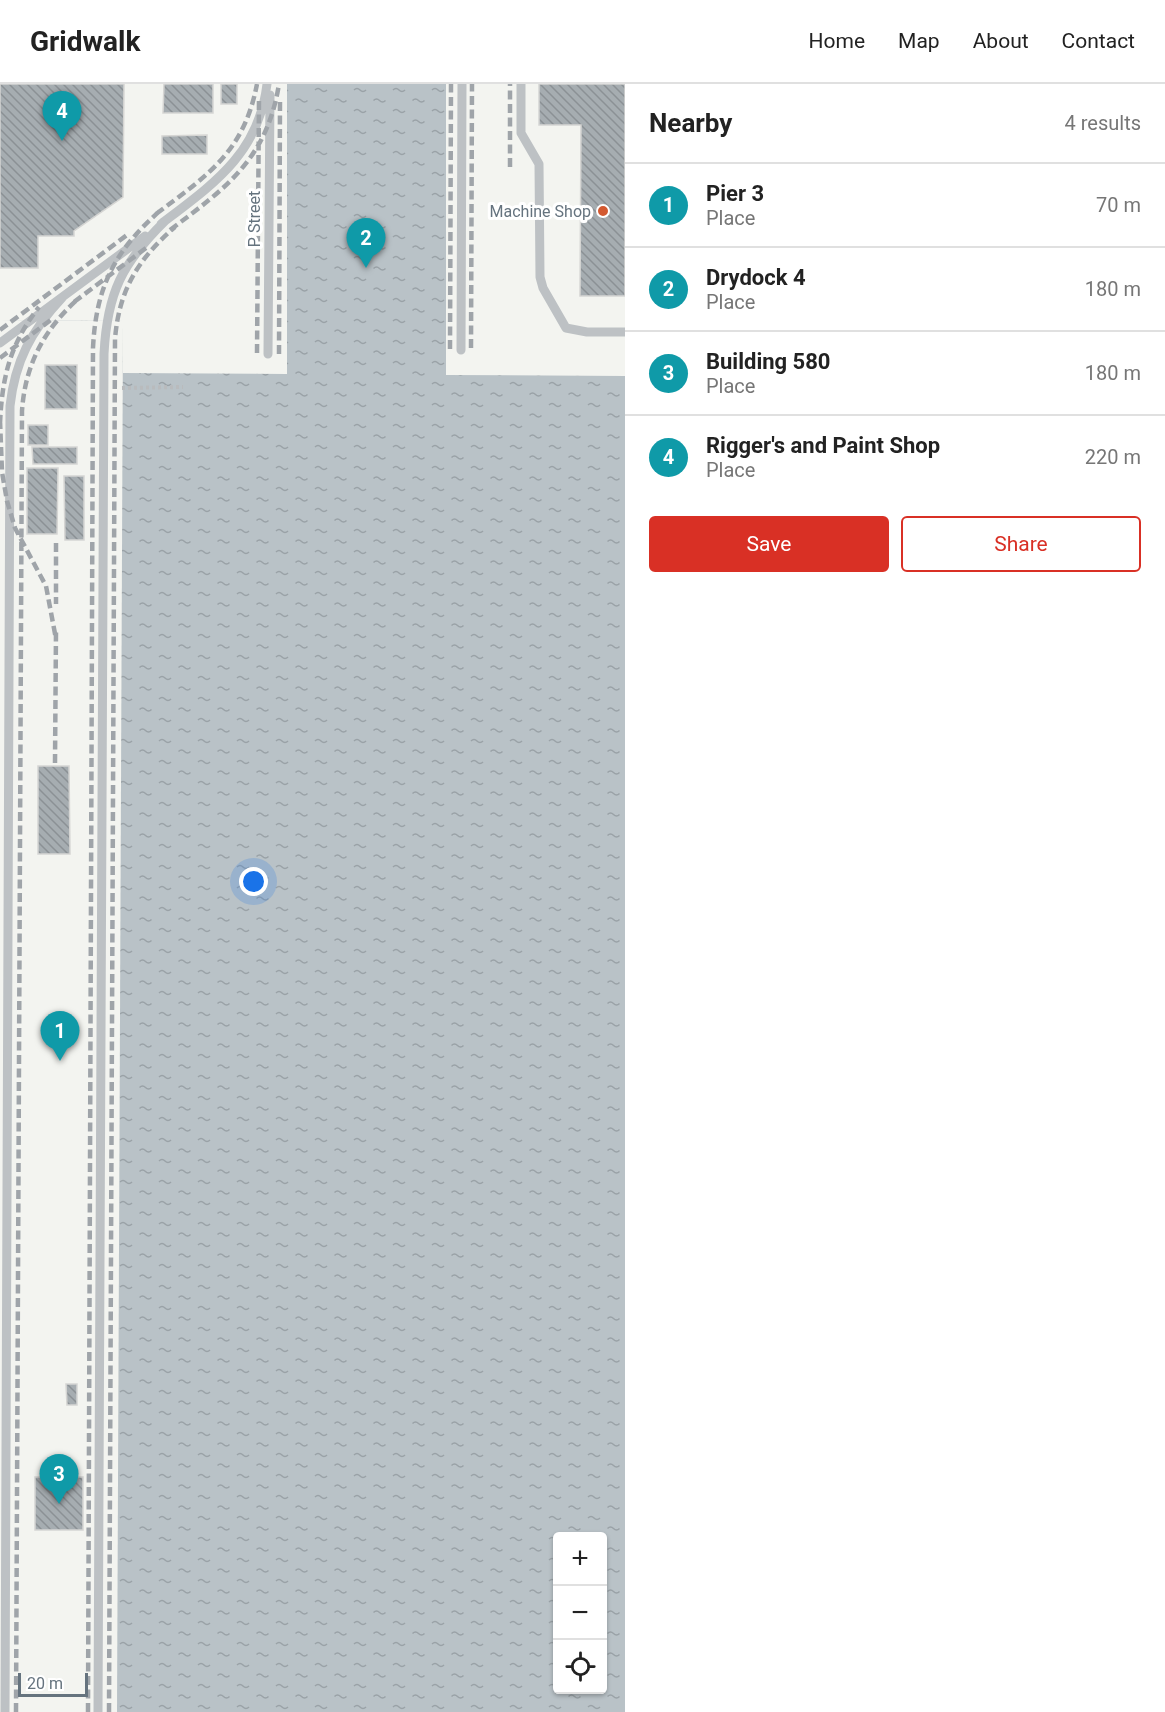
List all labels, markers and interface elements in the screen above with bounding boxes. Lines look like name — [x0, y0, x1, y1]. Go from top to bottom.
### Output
text: Gridwalk — [30, 25, 140, 58]
text: Home — [809, 29, 865, 53]
text: Map — [898, 29, 940, 53]
text: About — [973, 29, 1029, 53]
text: Contact — [1062, 29, 1135, 53]
pin: 4 — [42, 92, 82, 141]
text: Nearby — [649, 108, 732, 138]
text: 4 results — [1065, 111, 1141, 135]
text: Pier 3 — [706, 181, 764, 206]
street label: P Street — [245, 191, 264, 247]
text: 1 — [663, 193, 674, 217]
text: 70 m — [1096, 193, 1141, 217]
place label: Machine Shop — [490, 202, 591, 221]
marker: Machine Shop — [596, 204, 610, 218]
text: Place — [706, 206, 755, 230]
pin: 2 — [346, 218, 386, 268]
text: Drydock 4 — [706, 265, 806, 290]
text: 2 — [663, 277, 674, 301]
text: 180 m — [1085, 277, 1141, 301]
text: Place — [706, 290, 755, 314]
text: Building 580 — [706, 349, 830, 374]
text: 3 — [663, 361, 674, 385]
text: 180 m — [1085, 361, 1141, 385]
text: Place — [706, 374, 755, 398]
text: Rigger's and Paint Shop — [706, 433, 940, 458]
text: 4 — [663, 445, 674, 469]
text: 220 m — [1085, 445, 1141, 469]
text: Place — [706, 458, 755, 482]
button: Save — [649, 516, 889, 572]
button: Share — [901, 516, 1141, 572]
your location — [239, 867, 268, 896]
pin: 1 — [40, 1012, 80, 1061]
pin: 3 — [40, 1454, 78, 1504]
map controls — [553, 1532, 607, 1694]
button: + — [553, 1532, 607, 1586]
button: − — [553, 1586, 607, 1640]
button: locate — [553, 1640, 607, 1694]
scale bar — [18, 1670, 88, 1698]
text: 20 m — [27, 1674, 63, 1693]

